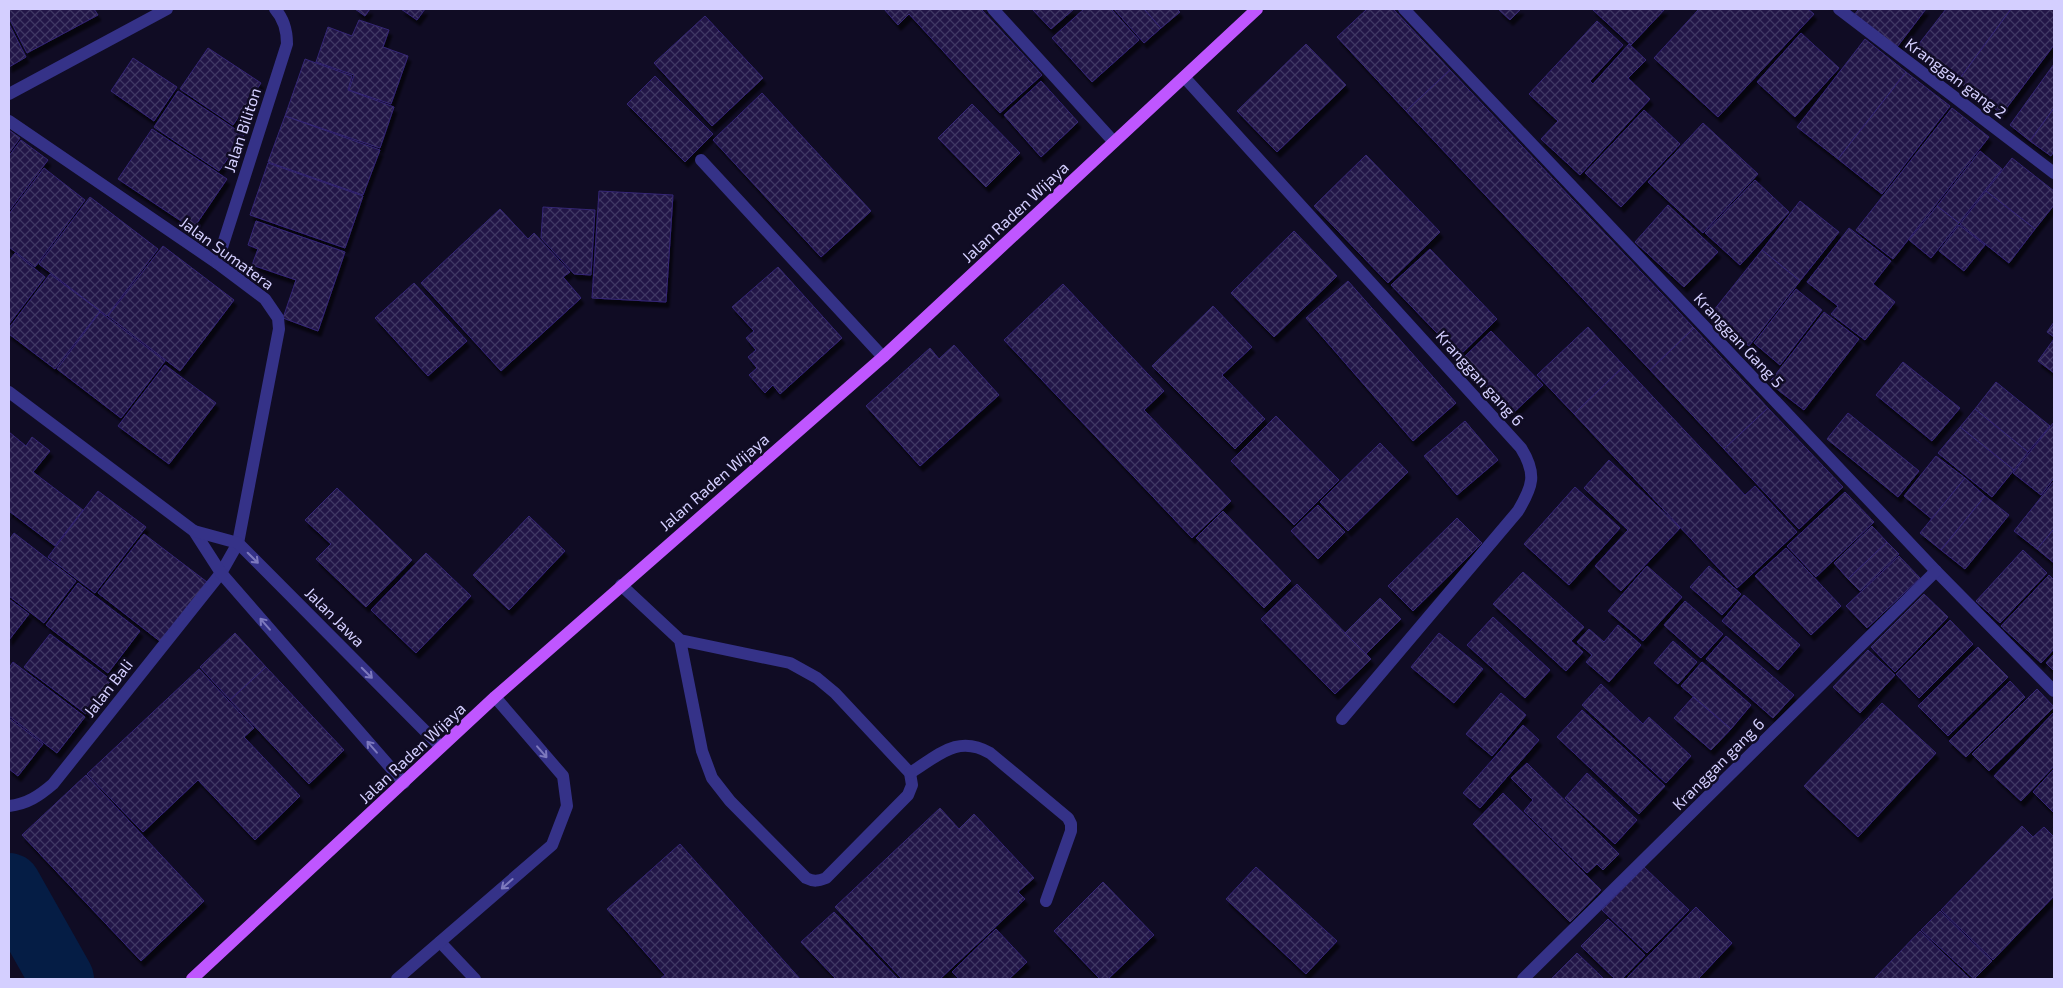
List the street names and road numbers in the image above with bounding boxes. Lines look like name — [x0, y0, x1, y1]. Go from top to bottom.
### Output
street label: Kranggan gang 2 — [1902, 33, 2011, 122]
street label: Jalan Biliton — [219, 85, 264, 174]
street label: Jalan Raden Wijaya — [957, 157, 1073, 267]
street label: Jalan Sumatera — [177, 212, 278, 293]
street label: Kranggan Gang 5 — [1691, 288, 1788, 391]
street label: Kranggan gang 6 — [1433, 326, 1528, 429]
street label: Jalan Raden Wijaya — [655, 429, 773, 535]
street label: Jalan Jawa — [302, 583, 369, 650]
street label: Jalan Bali — [79, 655, 136, 720]
street label: Jalan Raden Wijaya — [354, 698, 470, 808]
street label: Kranggan gang 6 — [1668, 714, 1767, 813]

